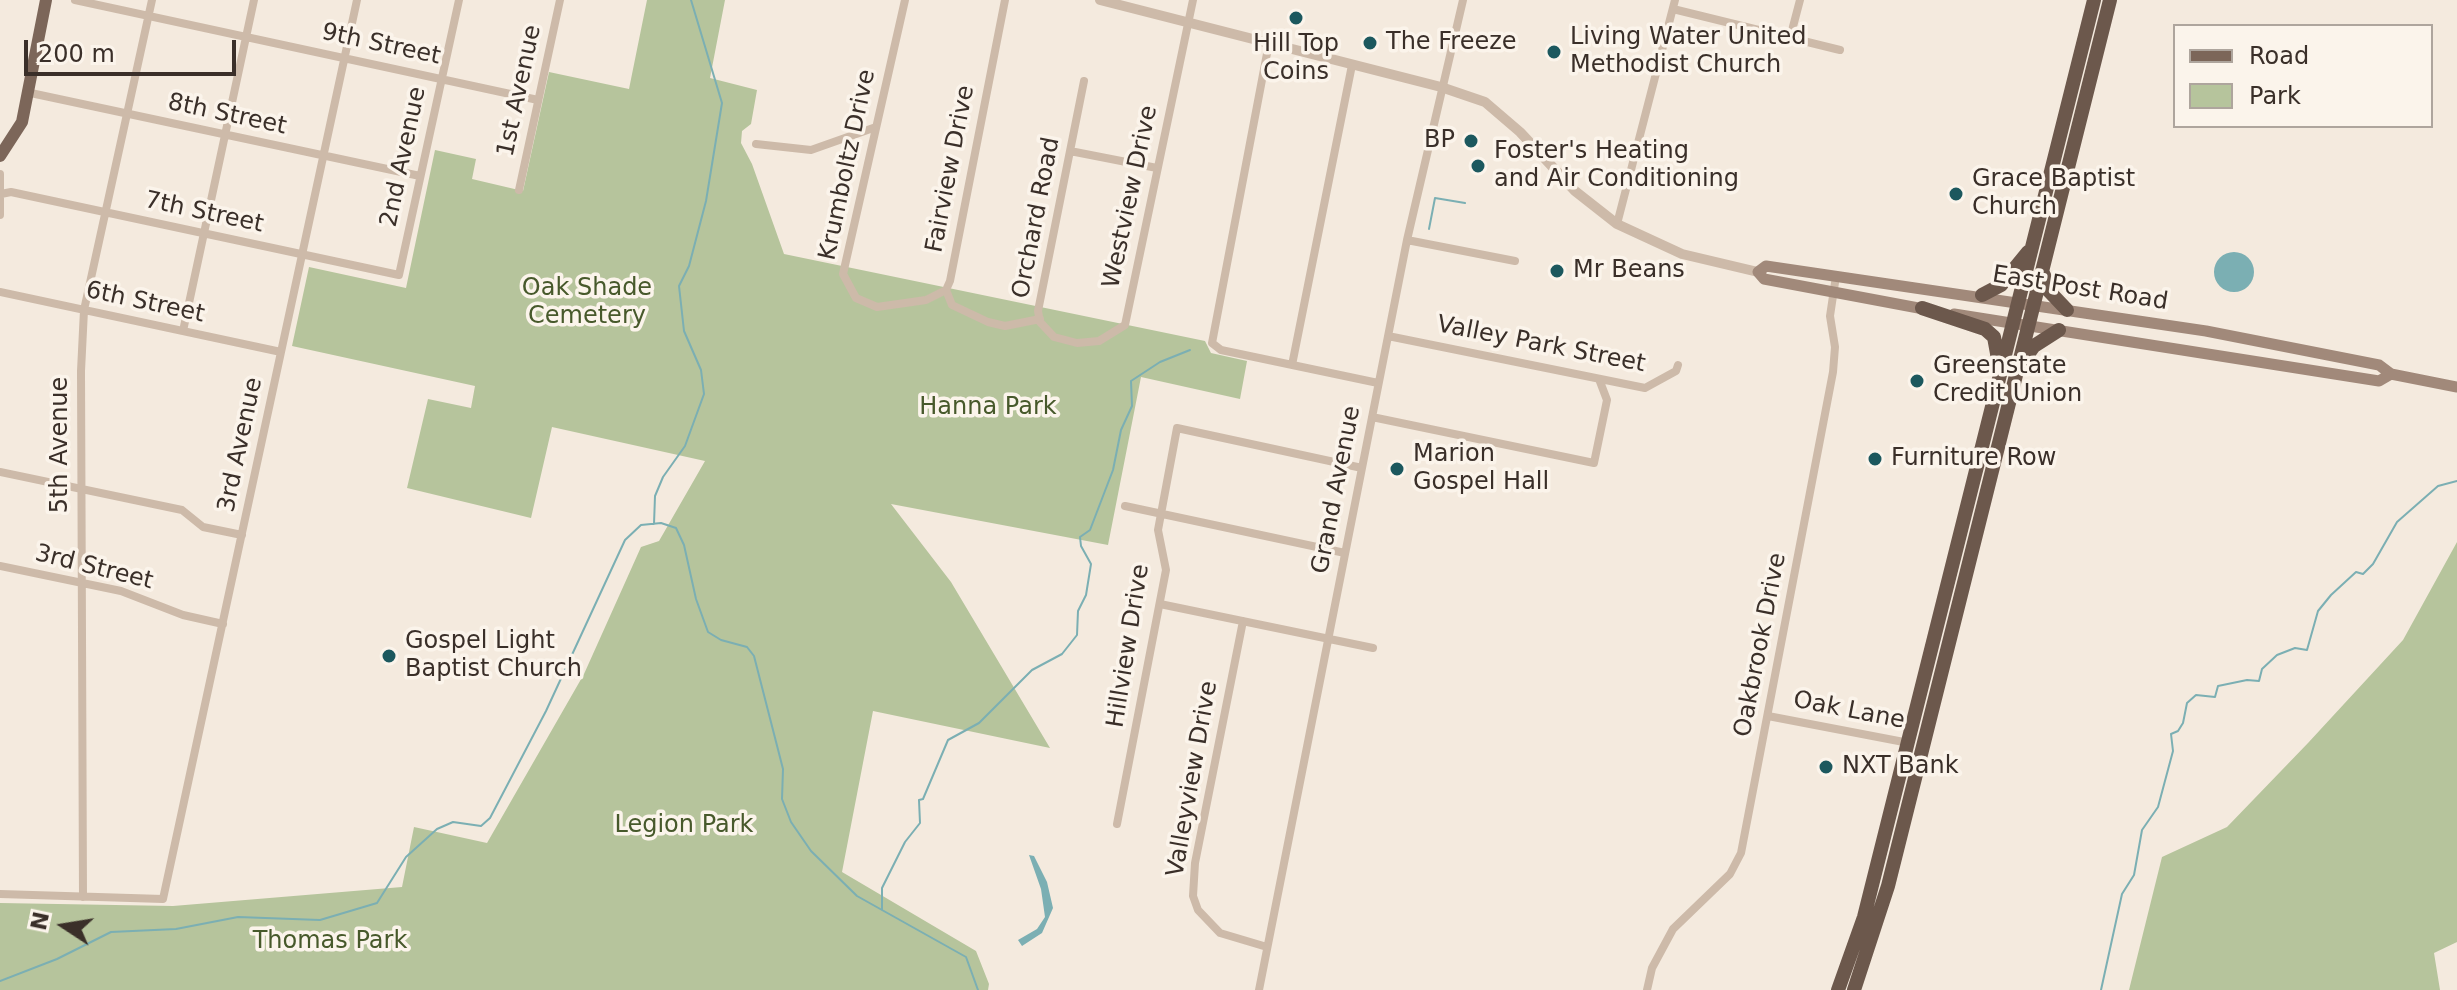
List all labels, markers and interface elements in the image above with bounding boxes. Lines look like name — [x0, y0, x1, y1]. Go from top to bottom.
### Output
marker: Hill Top Coins — [1287, 9, 1305, 27]
street label: 9th Street — [319, 18, 443, 72]
street label: 1st Avenue — [492, 22, 548, 160]
scale bar — [28, 24, 240, 74]
place label: Living Water United Methodist Church — [1570, 24, 1806, 80]
legend — [2173, 24, 2433, 128]
place label: The Freeze — [1386, 29, 1517, 57]
place label: Hill Top Coins — [1253, 31, 1339, 87]
marker: The Freeze — [1361, 34, 1379, 52]
text: 200 m — [38, 40, 115, 68]
text: Road — [2249, 42, 2309, 70]
marker: Living Water United Methodist Church — [1545, 43, 1563, 61]
street label: Krumboltz Drive — [814, 67, 882, 263]
text: Park — [2249, 82, 2301, 110]
street label: Fairview Drive — [921, 83, 981, 255]
street label: 2nd Avenue — [375, 84, 433, 230]
street label: 8th Street — [165, 88, 289, 142]
street label: Westview Drive — [1098, 103, 1164, 291]
place label: BP — [1424, 127, 1455, 155]
marker: BP — [1462, 132, 1480, 150]
street label: Orchard Road — [1007, 135, 1067, 301]
place label: Foster's Heating and Air Conditioning — [1494, 138, 1739, 194]
marker: Foster's Heating and Air Conditioning — [1469, 157, 1487, 175]
place label: Grace Baptist Church — [1972, 166, 2135, 222]
marker: Grace Baptist Church — [1947, 185, 1965, 203]
street label: 7th Street — [142, 186, 266, 240]
place label: Mr Beans — [1573, 257, 1685, 285]
street label: East Post Road — [1990, 261, 2170, 317]
marker: Mr Beans — [1548, 262, 1566, 280]
park label: Oak Shade Cemetery — [522, 275, 652, 331]
street label: 6th Street — [83, 276, 207, 330]
street label: Valley Park Street — [1434, 311, 1648, 379]
place label: Greenstate Credit Union — [1933, 353, 2082, 409]
marker: Greenstate Credit Union — [1908, 372, 1926, 390]
street label: 3rd Avenue — [213, 375, 269, 515]
street label: 5th Avenue — [47, 377, 75, 513]
park label: Hanna Park — [919, 394, 1057, 422]
street label: Grand Avenue — [1307, 404, 1367, 576]
place label: Marion Gospel Hall — [1413, 441, 1549, 497]
place label: Furniture Row — [1891, 445, 2056, 473]
marker: Furniture Row — [1866, 450, 1884, 468]
marker: Marion Gospel Hall — [1388, 460, 1406, 478]
street label: 3rd Street — [32, 539, 156, 597]
street label: Oakbrook Drive — [1729, 550, 1793, 740]
street label: Hillview Drive — [1102, 562, 1156, 730]
place label: Gospel Light Baptist Church — [405, 628, 582, 684]
marker: Gospel Light Baptist Church — [380, 647, 398, 665]
street label: Valleyview Drive — [1162, 679, 1224, 879]
street label: Oak Lane — [1791, 686, 1907, 736]
place label: NXT Bank — [1842, 753, 1959, 781]
marker: NXT Bank — [1817, 758, 1835, 776]
park label: Legion Park — [614, 812, 754, 840]
north arrow — [24, 886, 104, 966]
text: N — [26, 909, 54, 933]
park label: Thomas Park — [253, 928, 407, 956]

